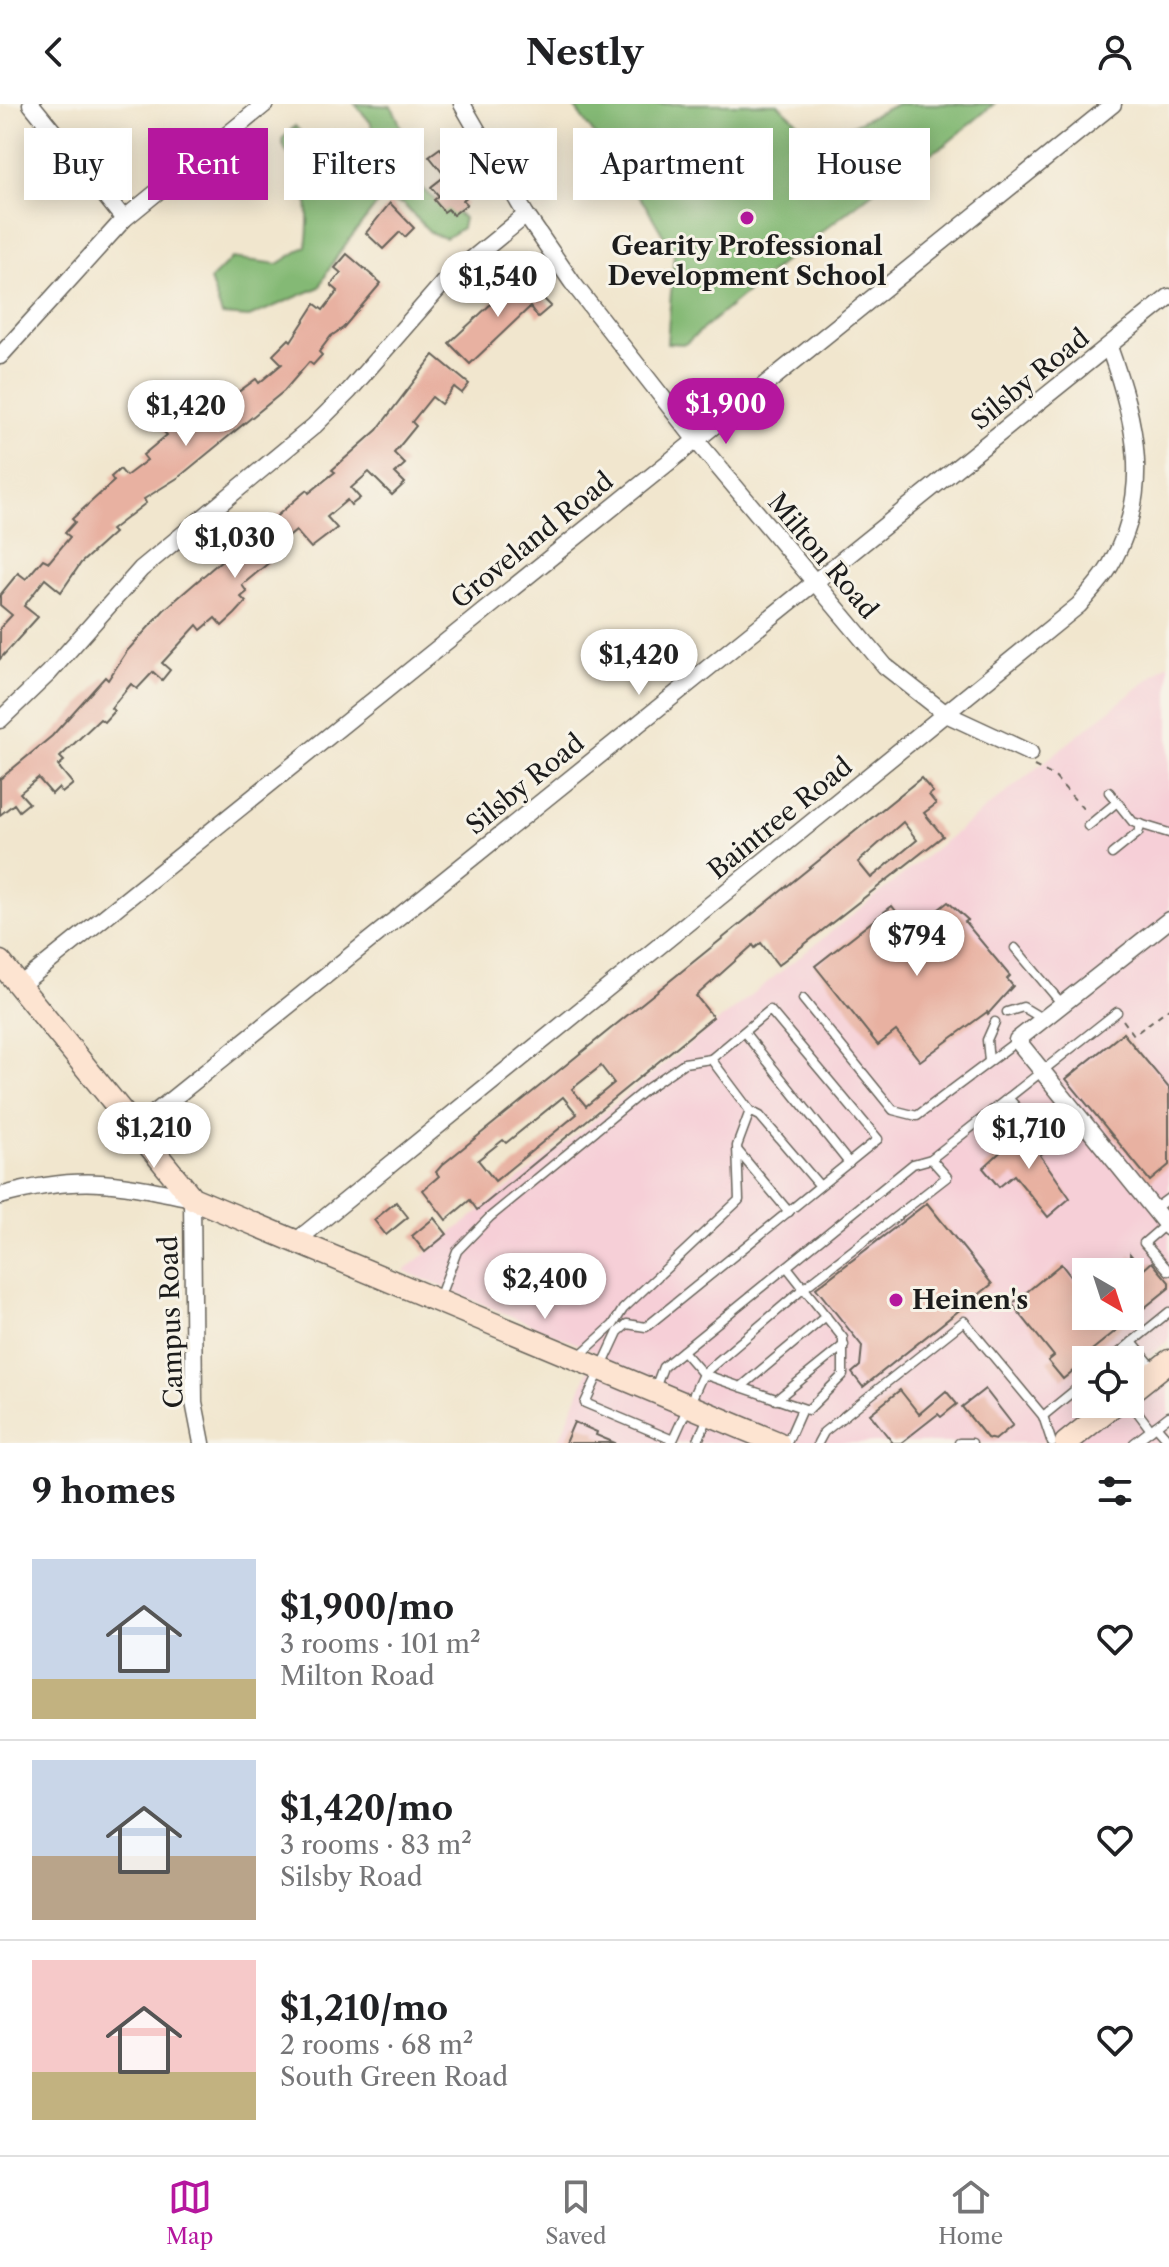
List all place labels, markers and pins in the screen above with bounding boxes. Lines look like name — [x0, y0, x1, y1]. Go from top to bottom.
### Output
marker: Gearity Professional Development School — [738, 209, 756, 227]
place label: Gearity Professional Development School — [608, 230, 886, 292]
pin: $1,540 — [433, 251, 563, 319]
pin: $1,900 — [661, 378, 791, 446]
pin: $1,420 — [121, 380, 251, 448]
pin: $1,030 — [170, 512, 300, 580]
pin: $1,420 — [574, 629, 704, 697]
pin: $794 — [870, 910, 964, 978]
pin: $1,210 — [89, 1102, 219, 1170]
pin: $1,710 — [964, 1103, 1094, 1171]
pin: $2,400 — [480, 1253, 610, 1321]
place label: Heinen's — [912, 1284, 1028, 1316]
marker: Heinen's — [887, 1291, 905, 1309]

